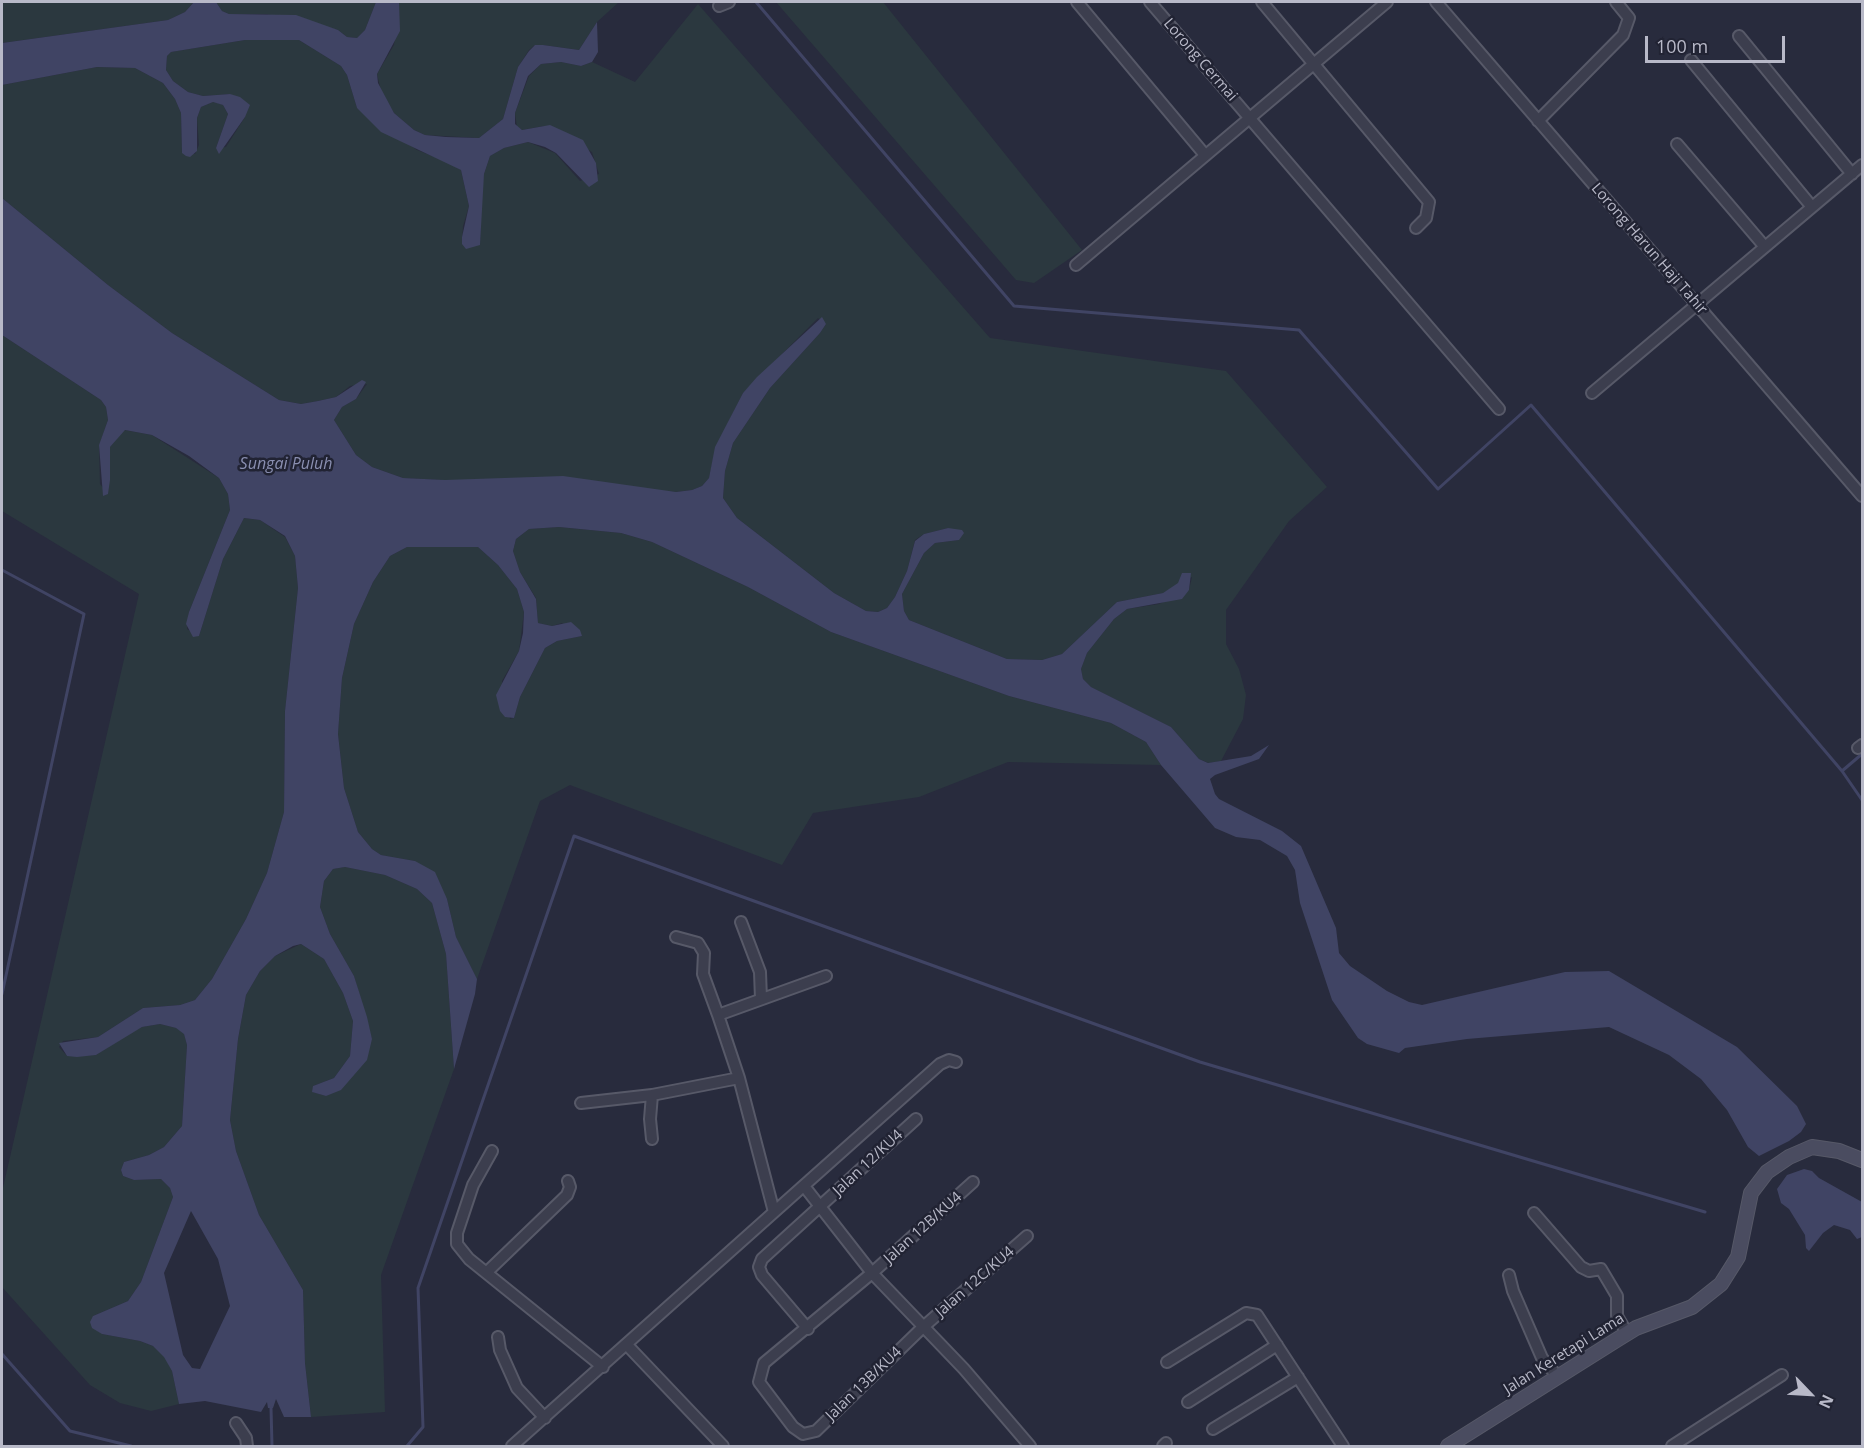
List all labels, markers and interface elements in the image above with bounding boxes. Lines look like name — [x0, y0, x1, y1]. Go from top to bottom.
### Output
street label: Lorong Cermai — [1159, 15, 1241, 105]
scale bar — [1648, 24, 1788, 62]
text: 100 m — [1656, 34, 1708, 58]
street label: Lorong Harun Haji Tahir — [1587, 180, 1711, 318]
water label: Sungai Puluh — [240, 454, 332, 474]
street label: Jalan 12/KU4 — [829, 1126, 907, 1200]
street label: Jalan 12B/KU4 — [880, 1188, 966, 1268]
street label: Jalan 12C/KU4 — [932, 1243, 1018, 1321]
street label: Jalan Keretapi Lama — [1500, 1310, 1628, 1398]
street label: Jalan 13B/KU4 — [822, 1343, 906, 1425]
north arrow — [1780, 1364, 1840, 1424]
text: N — [1814, 1391, 1839, 1412]

